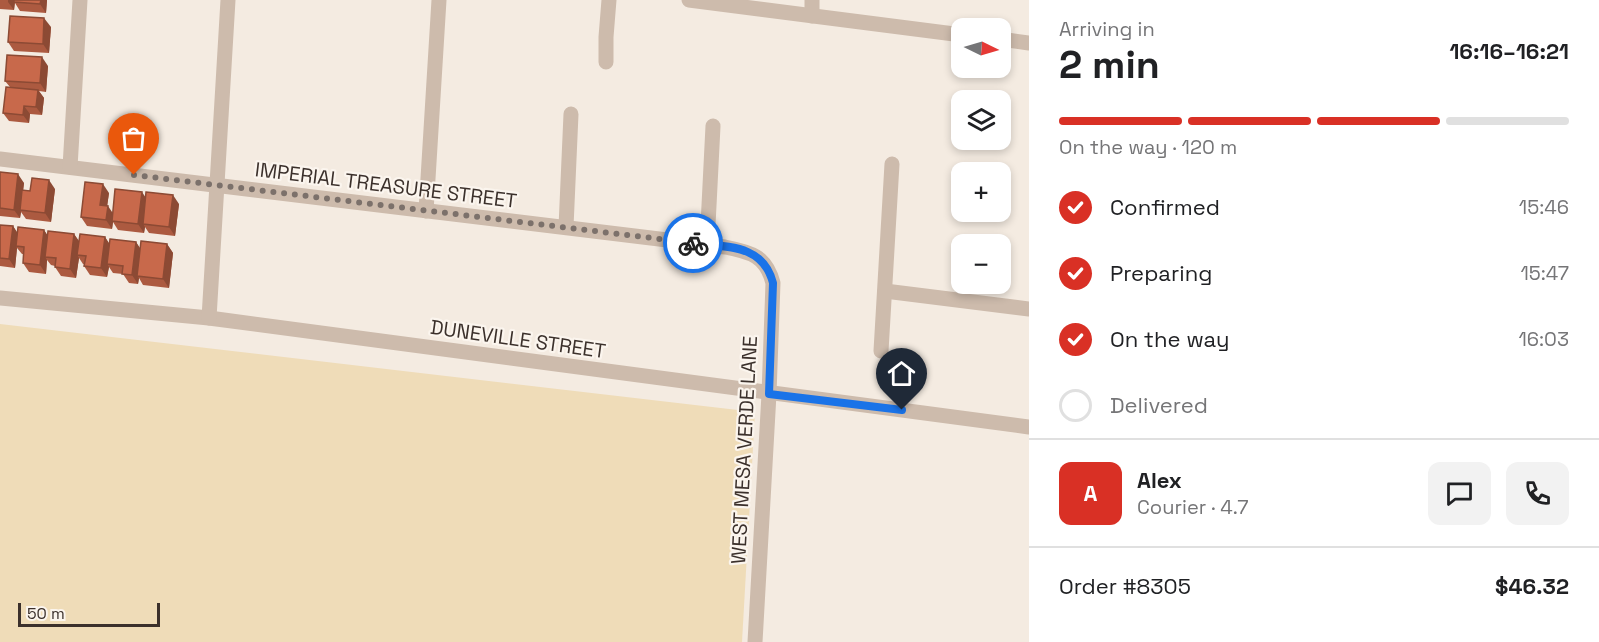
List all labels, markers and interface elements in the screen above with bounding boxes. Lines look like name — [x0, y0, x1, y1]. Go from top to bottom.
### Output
text: Arriving in — [1059, 16, 1155, 42]
north arrow — [951, 18, 1011, 78]
map controls — [951, 18, 1011, 294]
text: 16:16–16:21 — [1449, 37, 1569, 65]
text: 2 min — [1059, 40, 1160, 89]
button: layers — [951, 90, 1011, 150]
pin — [108, 113, 159, 175]
icon: bag — [117, 122, 150, 155]
text: On the way · 120 m — [1059, 134, 1237, 160]
street label: IMPERIAL TREASURE STREET — [254, 156, 519, 214]
button: + — [951, 162, 1011, 222]
icon: check — [1059, 191, 1092, 224]
text: Confirmed — [1110, 193, 1220, 221]
text: 15:46 — [1519, 194, 1569, 220]
courier — [663, 213, 723, 273]
icon: bike — [677, 227, 710, 260]
button: − — [951, 234, 1011, 294]
icon: check — [1059, 257, 1092, 290]
text: Preparing — [1110, 259, 1212, 287]
text: 15:47 — [1520, 260, 1569, 286]
street label: DUNEVILLE STREET — [429, 314, 608, 364]
icon: check — [1059, 323, 1092, 356]
text: On the way — [1110, 325, 1229, 353]
text: 16:03 — [1518, 326, 1569, 352]
street label: WEST MESA VERDE LANE — [725, 335, 763, 565]
pin — [876, 348, 927, 410]
icon: home — [885, 357, 918, 390]
text: Delivered — [1110, 391, 1208, 419]
button: chat — [1428, 462, 1491, 525]
button: phone — [1506, 462, 1569, 525]
text: Alex — [1137, 466, 1182, 494]
text: A — [1084, 479, 1097, 507]
text: Courier · 4.7 — [1137, 494, 1248, 520]
text: Order #8305 — [1059, 572, 1191, 600]
text: $46.32 — [1495, 572, 1569, 600]
scale bar — [18, 600, 160, 628]
text: 50 m — [27, 603, 65, 624]

